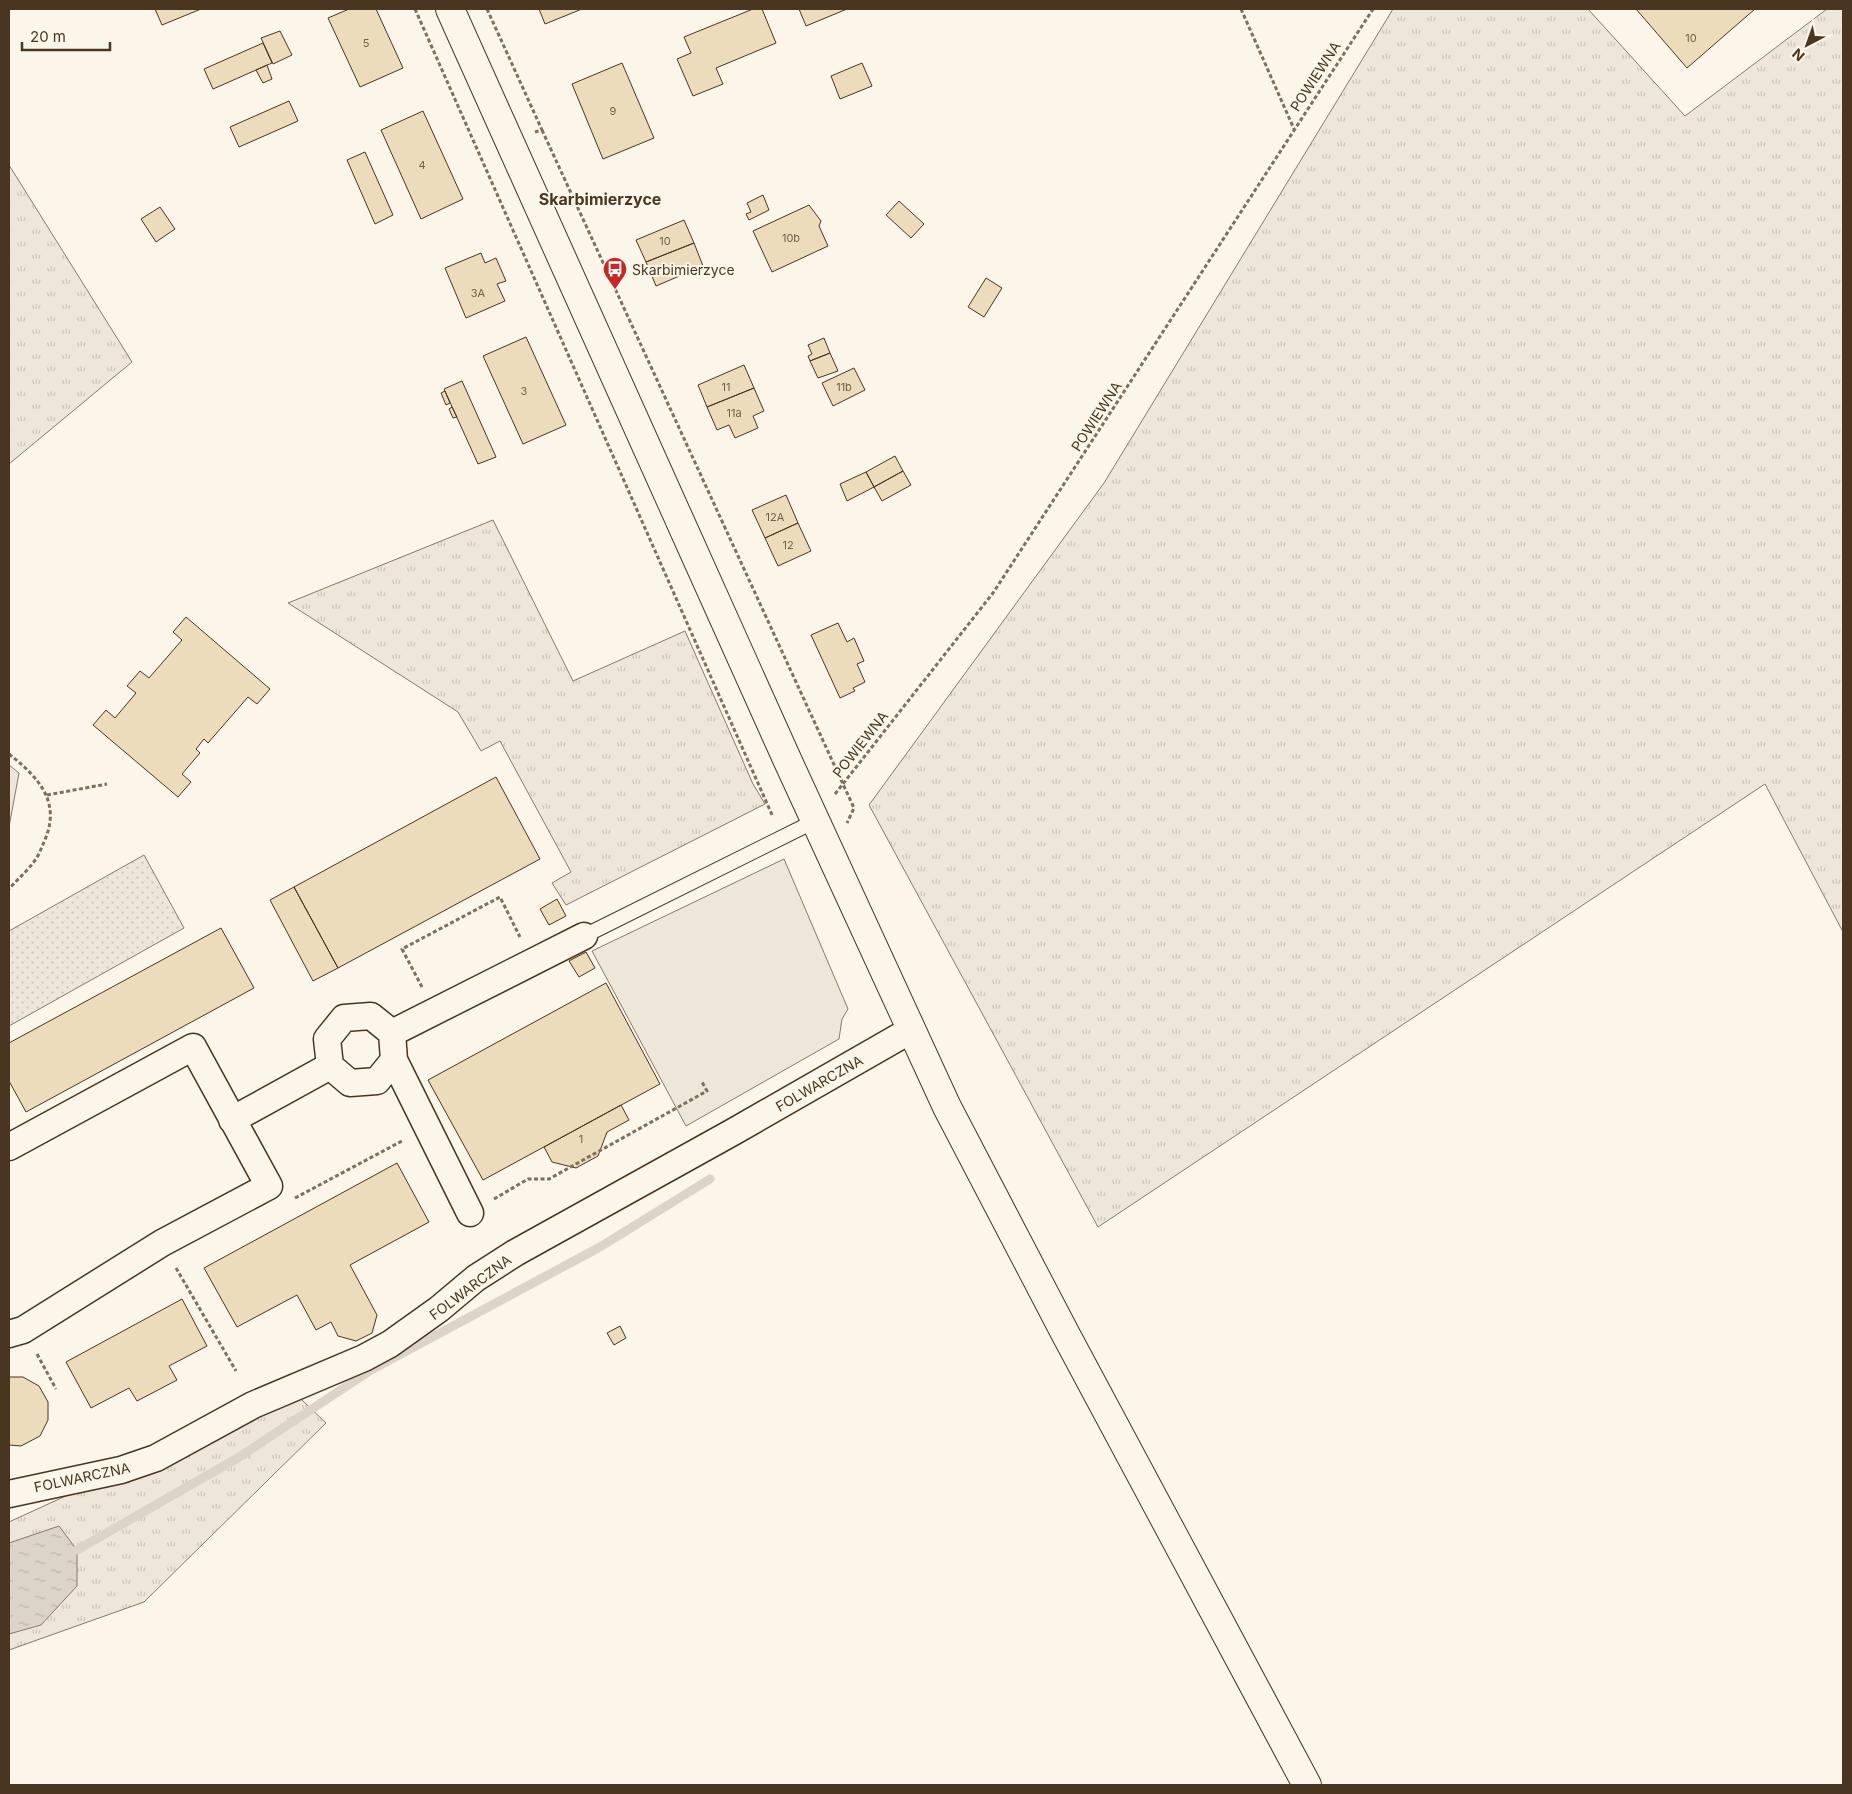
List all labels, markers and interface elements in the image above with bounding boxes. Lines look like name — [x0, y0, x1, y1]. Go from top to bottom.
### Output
scale bar — [22, 20, 110, 52]
north arrow — [1782, 20, 1832, 70]
text: 20 m — [30, 27, 66, 46]
house number: 10 — [1685, 31, 1697, 45]
house number: 5 — [363, 36, 370, 50]
street label: POWIEWNA — [1286, 38, 1344, 114]
text: N — [1789, 45, 1808, 65]
house number: 9 — [610, 104, 617, 118]
house number: 4 — [418, 158, 426, 172]
district label: Skarbimierzyce — [539, 189, 661, 209]
house number: 10b — [782, 231, 800, 245]
house number: 10 — [659, 234, 671, 248]
bus stop icon: Skarbimierzyce — [602, 256, 628, 290]
place label: Skarbimierzyce — [632, 261, 735, 278]
house number: 3A — [471, 286, 486, 300]
street label: POWIEWNA — [1067, 378, 1125, 454]
house number: 11 — [722, 380, 730, 394]
house number: 11b — [836, 380, 852, 394]
house number: 3 — [521, 384, 528, 398]
house number: 11a — [726, 406, 742, 420]
house number: 12A — [766, 510, 785, 524]
house number: 12 — [782, 538, 794, 552]
street label: POWIEWNA — [829, 707, 891, 781]
street label: FOLWARCZNA — [772, 1051, 866, 1115]
house number: 1 — [579, 1132, 583, 1146]
street label: FOLWARCZNA — [426, 1251, 514, 1323]
street label: FOLWARCZNA — [32, 1458, 132, 1495]

